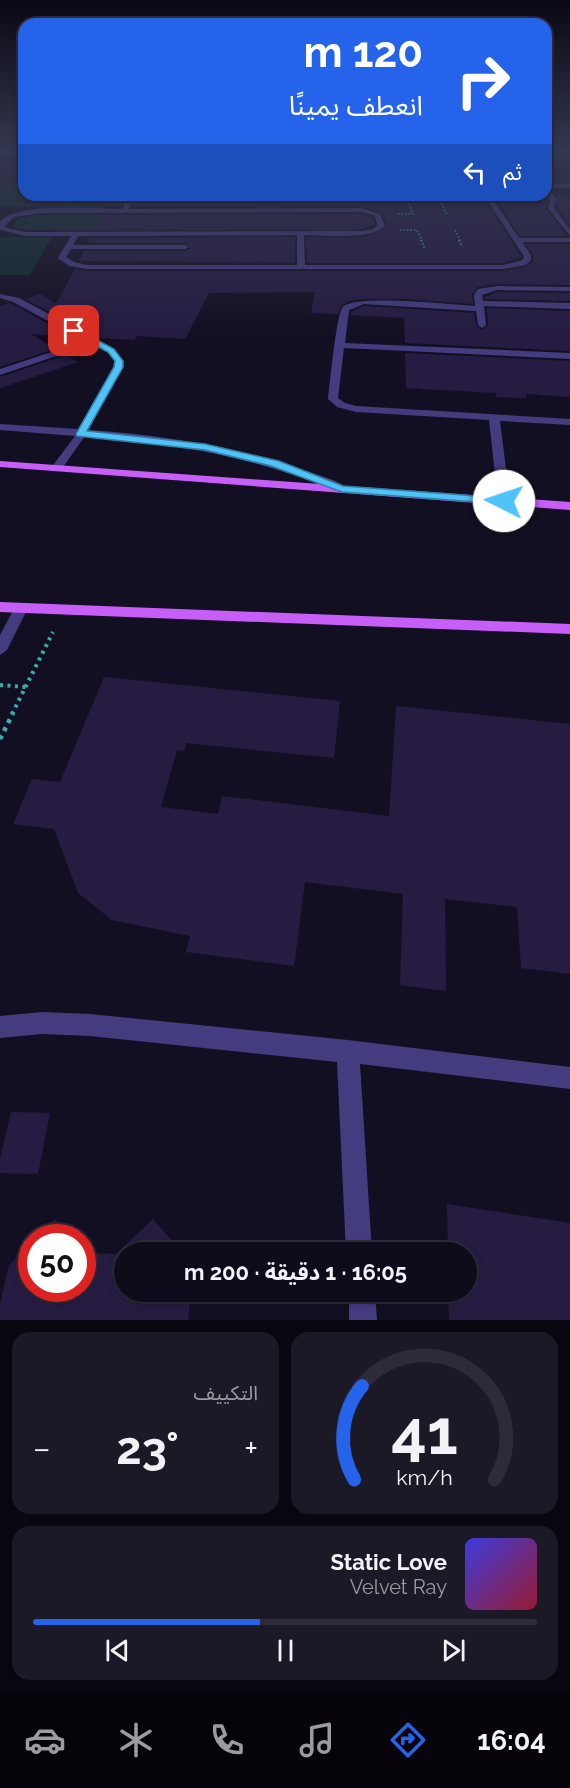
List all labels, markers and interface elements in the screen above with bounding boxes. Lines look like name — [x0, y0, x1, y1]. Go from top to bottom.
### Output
text: 120 m — [304, 28, 423, 77]
icon: right — [444, 42, 522, 120]
text: انعطف يمينًا — [289, 90, 423, 121]
icon: left — [458, 156, 491, 189]
text: ثم — [503, 159, 522, 185]
pin — [48, 305, 99, 356]
icon: arrive — [57, 314, 90, 347]
position arrow — [472, 469, 536, 533]
speed limit sign: 50 — [18, 1224, 96, 1302]
text: 16:05 · 1 دقيقة · 200 m — [184, 1259, 407, 1285]
text: التكييف — [194, 1381, 258, 1405]
text: 41 — [391, 1395, 458, 1469]
text: 23° — [116, 1422, 179, 1475]
text: − — [33, 1429, 51, 1468]
text: + — [244, 1429, 258, 1468]
text: km/h — [396, 1465, 453, 1490]
text: Static Love — [330, 1549, 447, 1575]
text: Velvet Ray — [350, 1575, 447, 1599]
icon: previous — [101, 1634, 134, 1667]
icon: pause — [269, 1634, 302, 1667]
icon: next — [437, 1634, 470, 1667]
icon: car — [24, 1719, 66, 1761]
icon: climate — [115, 1719, 157, 1761]
icon: phone — [206, 1719, 248, 1761]
icon: music — [296, 1719, 338, 1761]
icon: directions — [387, 1719, 429, 1761]
text: 16:04 — [477, 1725, 546, 1756]

